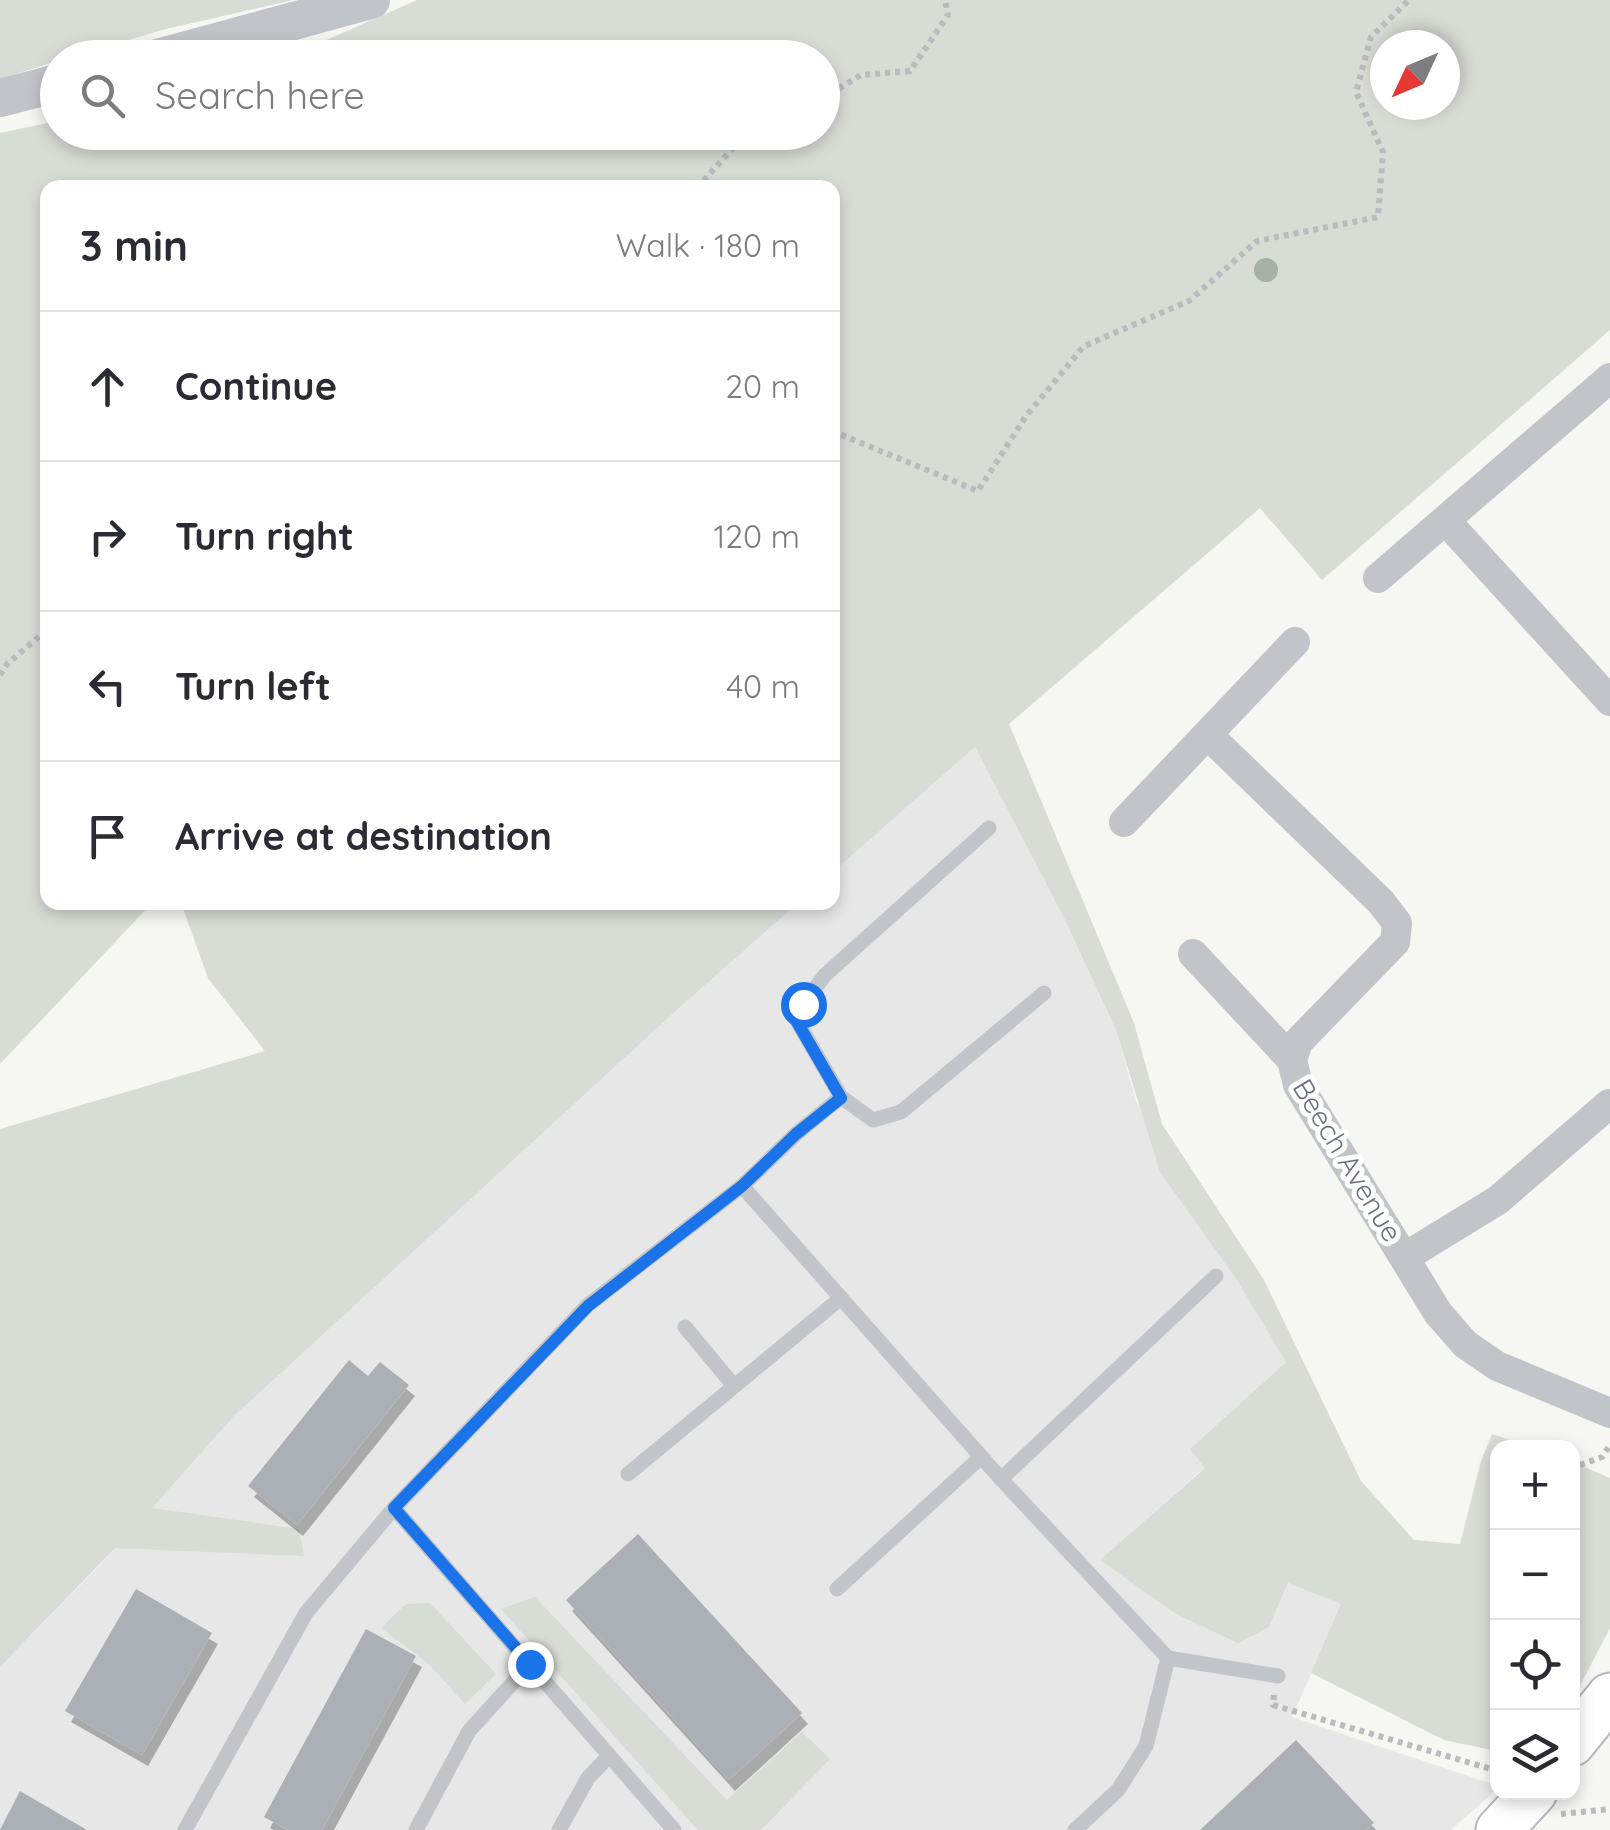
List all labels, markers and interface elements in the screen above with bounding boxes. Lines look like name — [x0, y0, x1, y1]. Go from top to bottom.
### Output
north arrow — [1370, 30, 1460, 120]
search box — [40, 40, 840, 150]
icon: search — [75, 68, 130, 123]
text: Search here — [155, 71, 365, 119]
text: 3 min — [80, 219, 188, 272]
text: Walk · 180 m — [616, 225, 800, 265]
icon: ahead — [80, 359, 135, 414]
text: Continue — [175, 362, 337, 410]
text: 20 m — [725, 366, 800, 406]
icon: right — [80, 509, 135, 564]
text: Turn right — [175, 512, 354, 560]
text: 120 m — [713, 516, 800, 556]
icon: left — [80, 659, 135, 714]
text: Turn left — [175, 662, 331, 710]
text: 40 m — [726, 666, 800, 706]
icon: arrive — [80, 809, 135, 864]
text: Arrive at destination — [175, 812, 552, 860]
route start — [781, 982, 827, 1028]
street label: Beech Avenue — [1286, 1072, 1410, 1248]
map controls — [1490, 1440, 1580, 1800]
button: + — [1490, 1440, 1580, 1530]
button: − — [1490, 1530, 1580, 1620]
button: locate — [1490, 1620, 1580, 1710]
route end — [508, 1642, 554, 1688]
button: layers — [1490, 1710, 1580, 1800]

